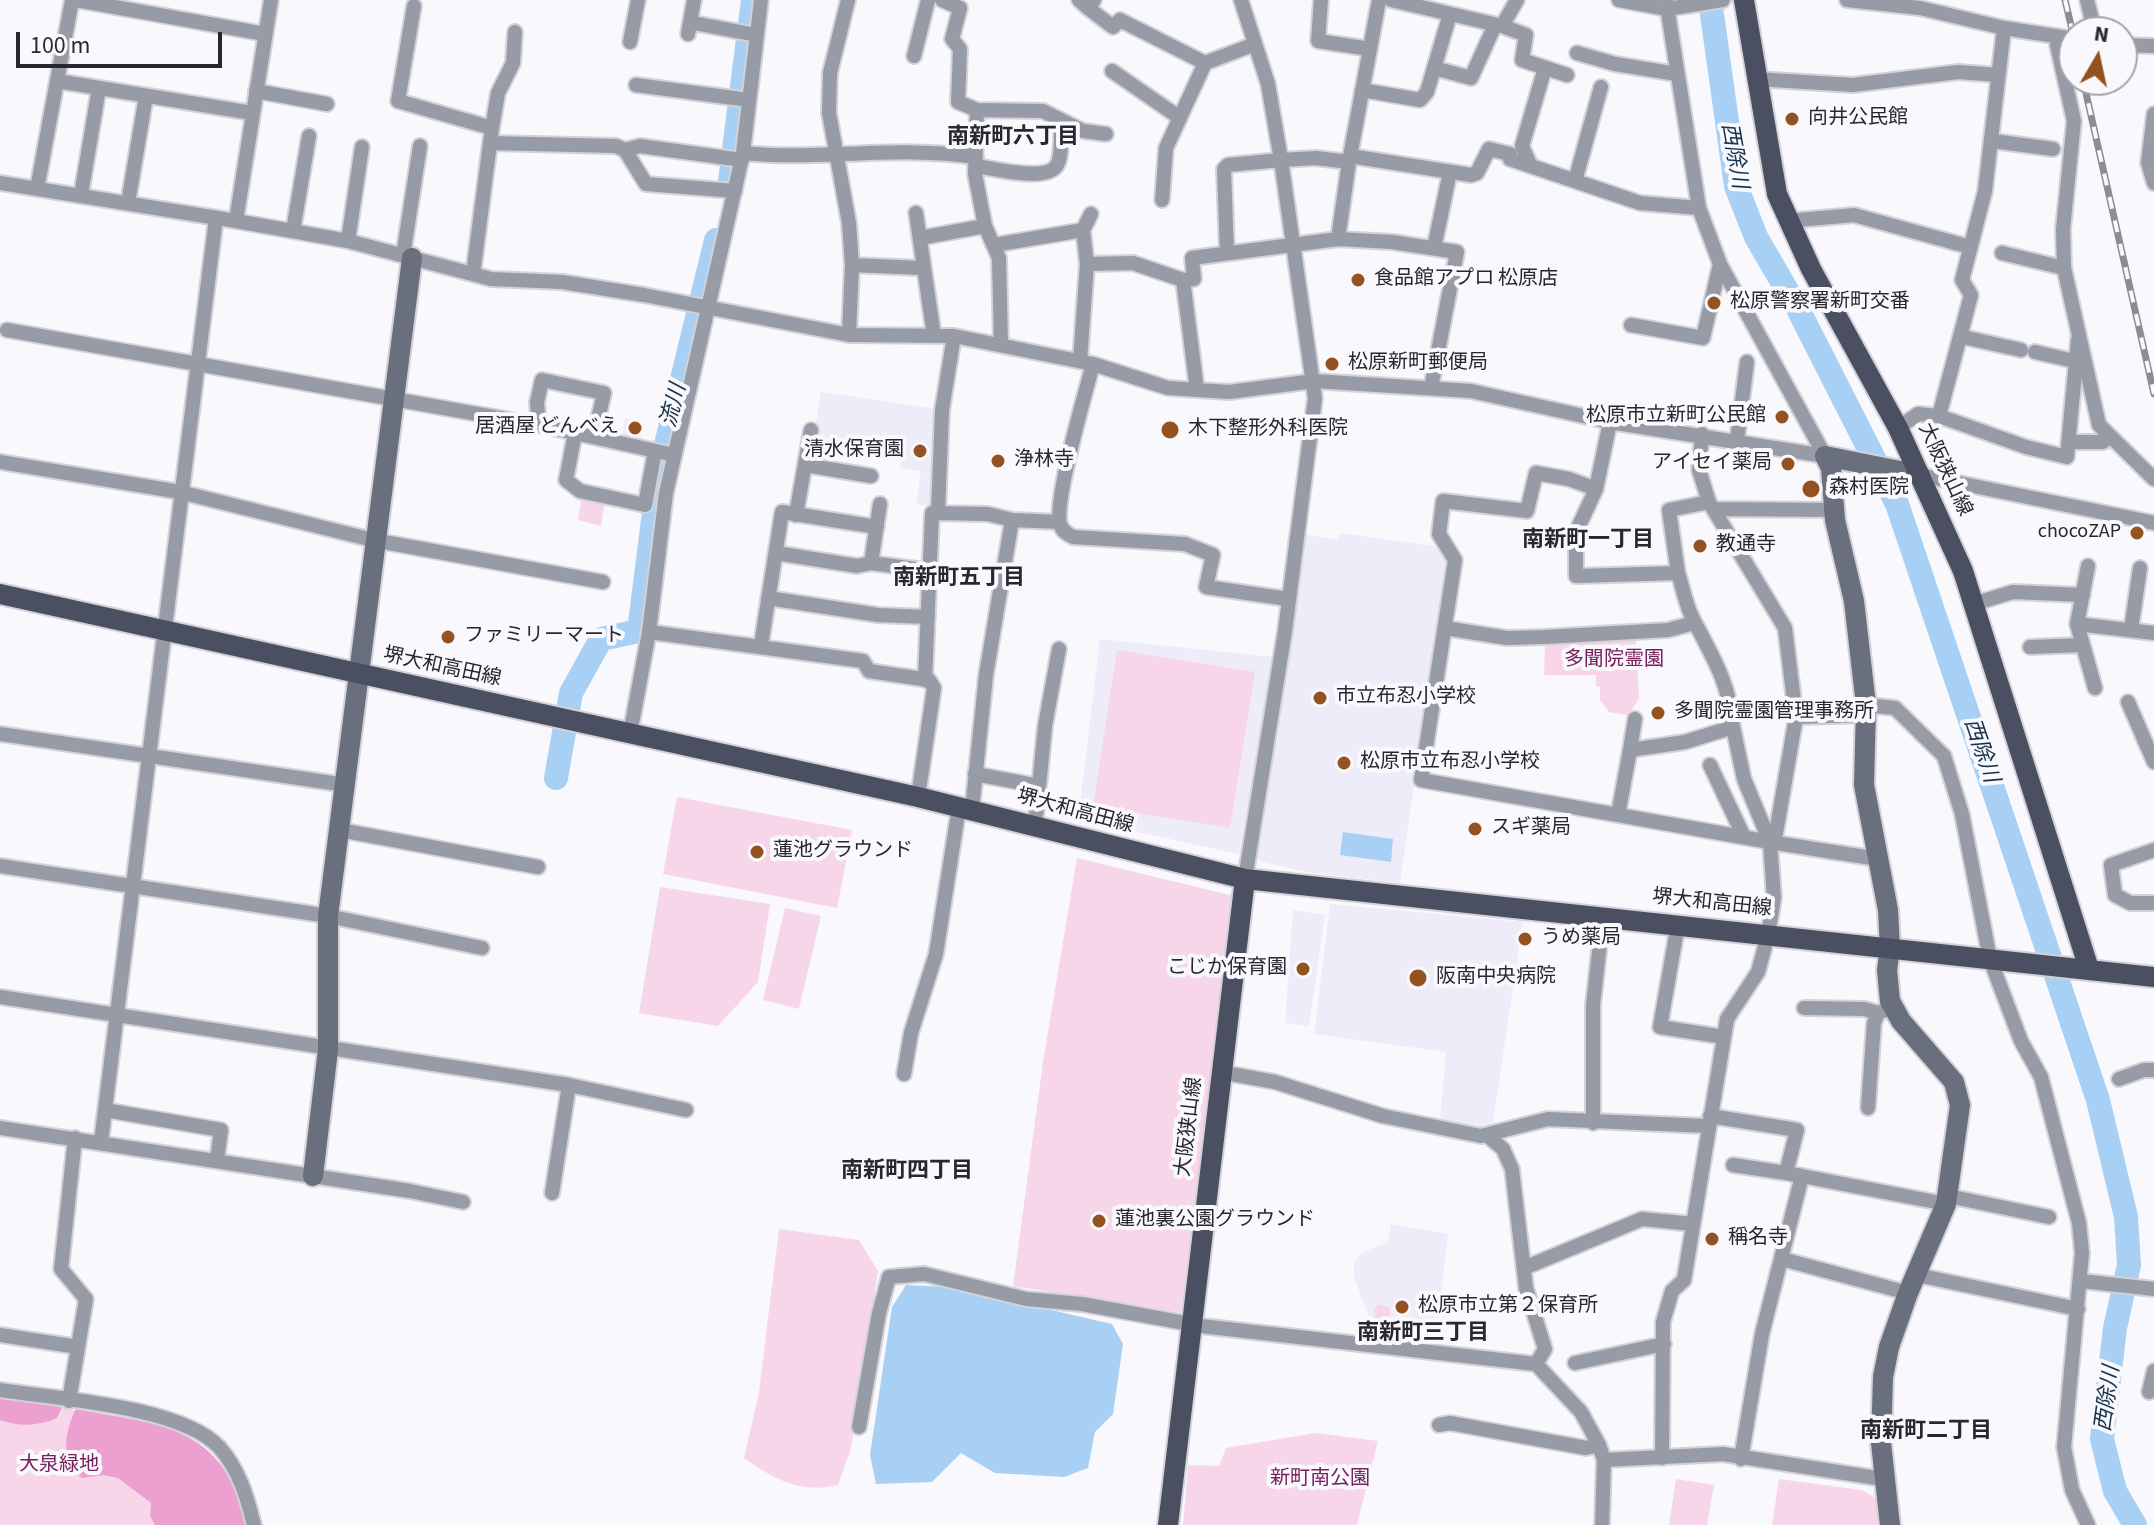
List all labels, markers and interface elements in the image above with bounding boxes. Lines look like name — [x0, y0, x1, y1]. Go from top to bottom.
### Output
scale bar — [20, 16, 226, 66]
north arrow — [2058, 16, 2138, 96]
text: N — [2092, 17, 2111, 51]
text: 100 m — [30, 28, 90, 63]
place label: 向井公民館 — [1808, 107, 1908, 131]
marker: 向井公民館 — [1783, 110, 1801, 128]
water label: 西除川 — [1714, 121, 1752, 191]
district label: 南新町六丁目 — [947, 125, 1079, 151]
place label: 食品館アプロ 松原店 — [1374, 268, 1558, 292]
marker: 食品館アプロ 松原店 — [1349, 271, 1367, 289]
place label: 松原警察署新町交番 — [1730, 291, 1910, 315]
marker: 松原警察署新町交番 — [1705, 294, 1723, 312]
place label: 松原新町郵便局 — [1348, 352, 1488, 376]
marker: 松原新町郵便局 — [1323, 355, 1341, 373]
water label: 流川 — [657, 381, 693, 431]
place label: 松原市立新町公民館 — [1586, 405, 1766, 429]
marker: 松原市立新町公民館 — [1773, 408, 1791, 426]
place label: 居酒屋 どんべえ — [475, 416, 619, 440]
place label: 木下整形外科医院 — [1188, 418, 1348, 442]
marker: 居酒屋 どんべえ — [626, 419, 644, 437]
marker: 木下整形外科医院 — [1159, 419, 1181, 441]
street label: 大阪狭山線 — [1912, 420, 1976, 520]
place label: 清水保育園 — [804, 439, 904, 463]
marker: 清水保育園 — [911, 442, 929, 460]
place label: 浄林寺 — [1014, 449, 1074, 473]
marker: 浄林寺 — [989, 452, 1007, 470]
place label: アイセイ薬局 — [1652, 452, 1772, 476]
marker: アイセイ薬局 — [1779, 455, 1797, 473]
place label: 森村医院 — [1829, 477, 1909, 501]
marker: 森村医院 — [1800, 478, 1822, 500]
place label: chocoZAP — [2038, 521, 2121, 545]
marker: chocoZAP — [2128, 524, 2146, 542]
district label: 南新町一丁目 — [1522, 528, 1654, 554]
place label: 教通寺 — [1716, 534, 1776, 558]
marker: 教通寺 — [1691, 537, 1709, 555]
district label: 南新町五丁目 — [893, 566, 1025, 592]
place label: ファミリーマート — [464, 625, 624, 649]
marker: ファミリーマート — [439, 628, 457, 646]
street label: 堺大和高田線 — [381, 644, 503, 692]
park label: 多聞院霊園 — [1564, 649, 1664, 673]
place label: 市立布忍小学校 — [1336, 686, 1476, 710]
marker: 市立布忍小学校 — [1311, 689, 1329, 707]
place label: 多聞院霊園管理事務所 — [1674, 701, 1874, 725]
marker: 多聞院霊園管理事務所 — [1649, 704, 1667, 722]
water label: 西除川 — [1957, 716, 2003, 786]
place label: 松原市立布忍小学校 — [1360, 751, 1540, 775]
marker: 松原市立布忍小学校 — [1335, 754, 1353, 772]
street label: 堺大和高田線 — [1014, 785, 1136, 839]
place label: スギ薬局 — [1491, 817, 1571, 841]
marker: スギ薬局 — [1466, 820, 1484, 838]
place label: 蓮池グラウンド — [773, 840, 913, 864]
marker: 蓮池グラウンド — [748, 843, 766, 861]
street label: 堺大和高田線 — [1651, 886, 1773, 922]
place label: うめ薬局 — [1541, 927, 1621, 951]
marker: うめ薬局 — [1516, 930, 1534, 948]
place label: こじか保育園 — [1167, 957, 1287, 981]
marker: こじか保育園 — [1294, 960, 1312, 978]
place label: 阪南中央病院 — [1436, 966, 1556, 990]
marker: 阪南中央病院 — [1407, 967, 1429, 989]
street label: 大阪狭山線 — [1172, 1076, 1208, 1178]
district label: 南新町四丁目 — [841, 1159, 973, 1185]
place label: 蓮池裏公園グラウンド — [1115, 1209, 1315, 1233]
marker: 蓮池裏公園グラウンド — [1090, 1212, 1108, 1230]
place label: 稱名寺 — [1728, 1227, 1788, 1251]
marker: 稱名寺 — [1703, 1230, 1721, 1248]
place label: 松原市立第２保育所 — [1418, 1295, 1598, 1319]
marker: 松原市立第２保育所 — [1393, 1298, 1411, 1316]
district label: 南新町三丁目 — [1357, 1321, 1489, 1347]
water label: 西除川 — [2091, 1364, 2127, 1434]
district label: 南新町二丁目 — [1860, 1419, 1992, 1445]
park label: 大泉緑地 — [19, 1454, 99, 1478]
park label: 新町南公園 — [1270, 1468, 1370, 1492]

